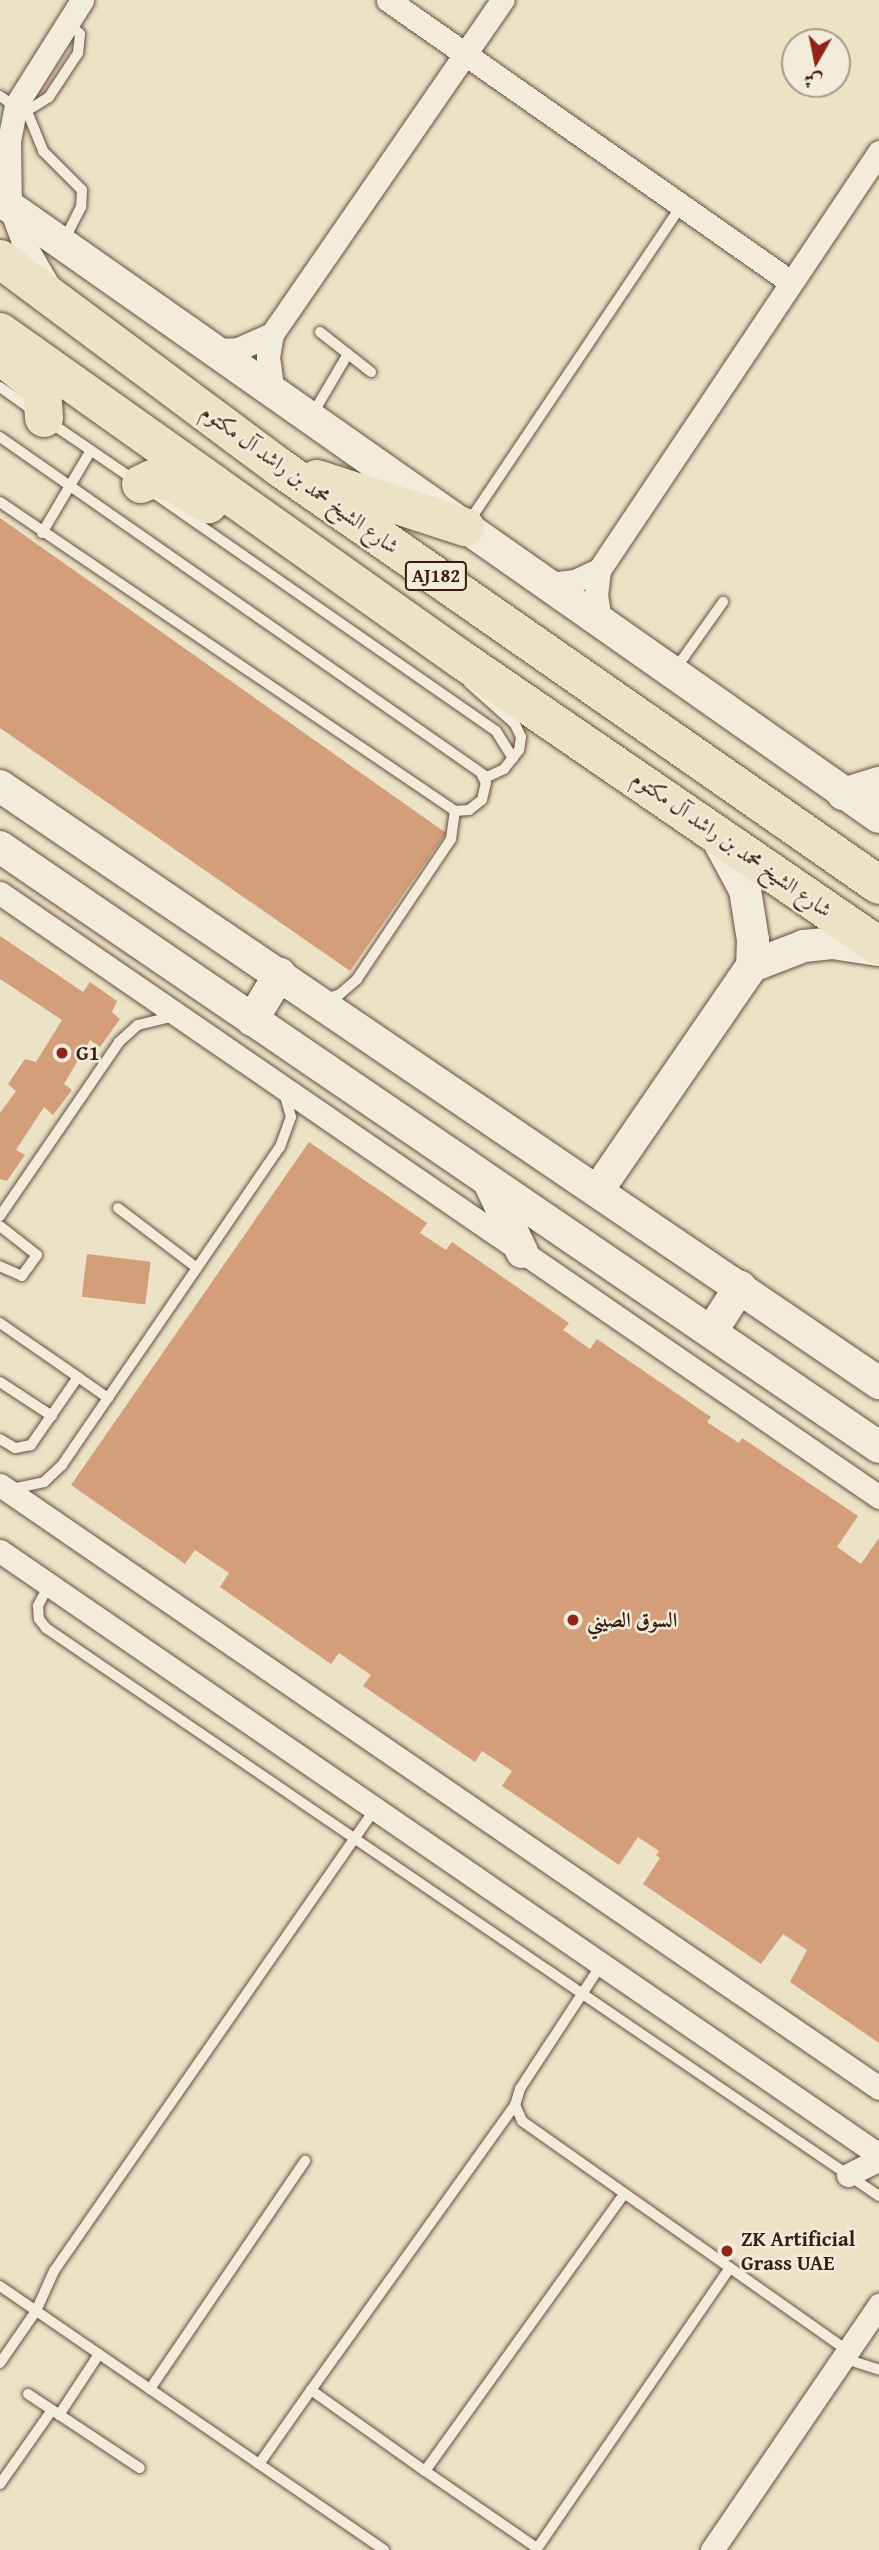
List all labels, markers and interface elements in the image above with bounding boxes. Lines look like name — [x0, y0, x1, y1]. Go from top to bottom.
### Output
north arrow — [781, 28, 851, 98]
text: ش — [802, 66, 825, 97]
street label: شارع الشيخ محمد بن راشد آل مكتوم — [196, 399, 404, 559]
road number: AJ182 — [404, 561, 467, 592]
street label: شارع الشيخ محمد بن راشد آل مكتوم — [627, 765, 837, 923]
place label: G1 — [76, 1040, 100, 1066]
marker: G1 — [54, 1045, 70, 1061]
place label: السوق الصيني — [587, 1607, 677, 1633]
marker: السوق الصيني — [565, 1612, 581, 1628]
place label: ZK Artificial Grass UAE — [741, 2226, 855, 2276]
marker: ZK Artificial Grass UAE — [719, 2243, 735, 2259]

